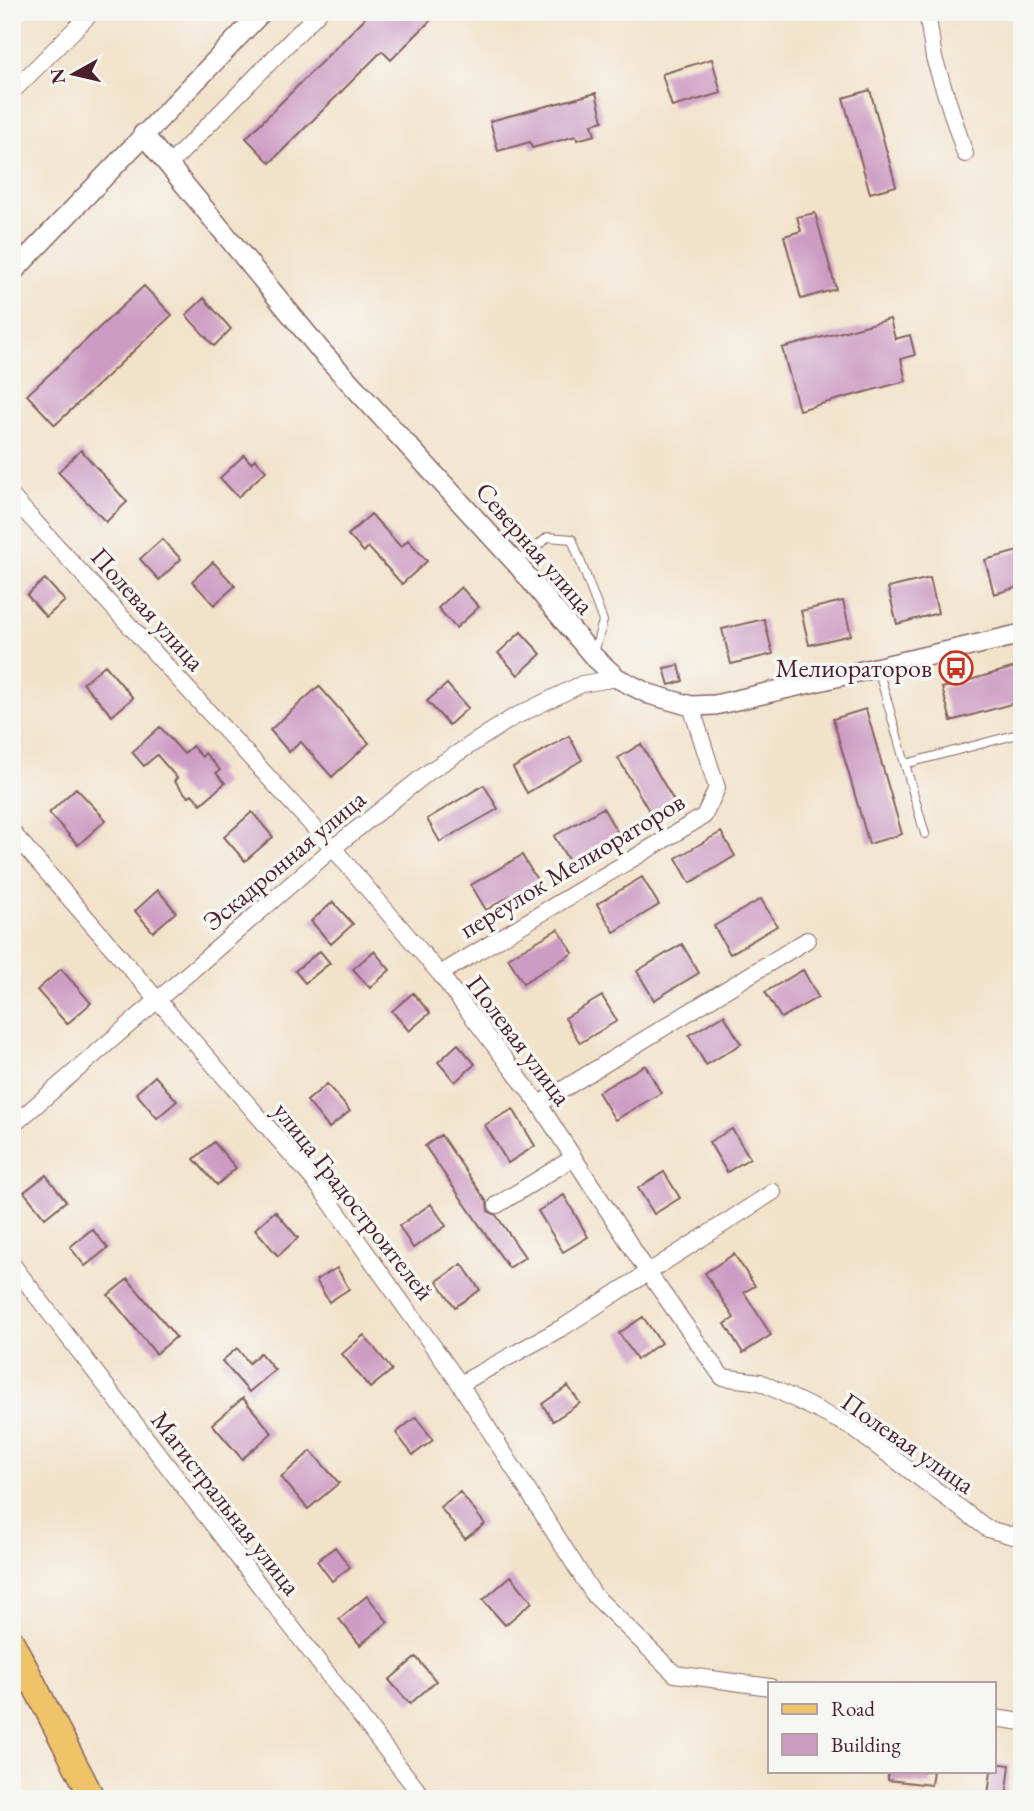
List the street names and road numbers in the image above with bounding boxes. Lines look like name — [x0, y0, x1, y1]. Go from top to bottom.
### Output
street label: Северная улица — [468, 475, 602, 622]
street label: Полевая улица — [83, 540, 213, 679]
street label: Эскадронная улица — [195, 781, 373, 938]
street label: переулок Мелиораторов — [453, 784, 691, 946]
street label: Полевая улица — [459, 968, 580, 1113]
street label: улица Градостроителей — [266, 1095, 442, 1308]
street label: Полевая улица — [835, 1385, 982, 1502]
street label: Магистральная улица — [143, 1404, 309, 1603]

